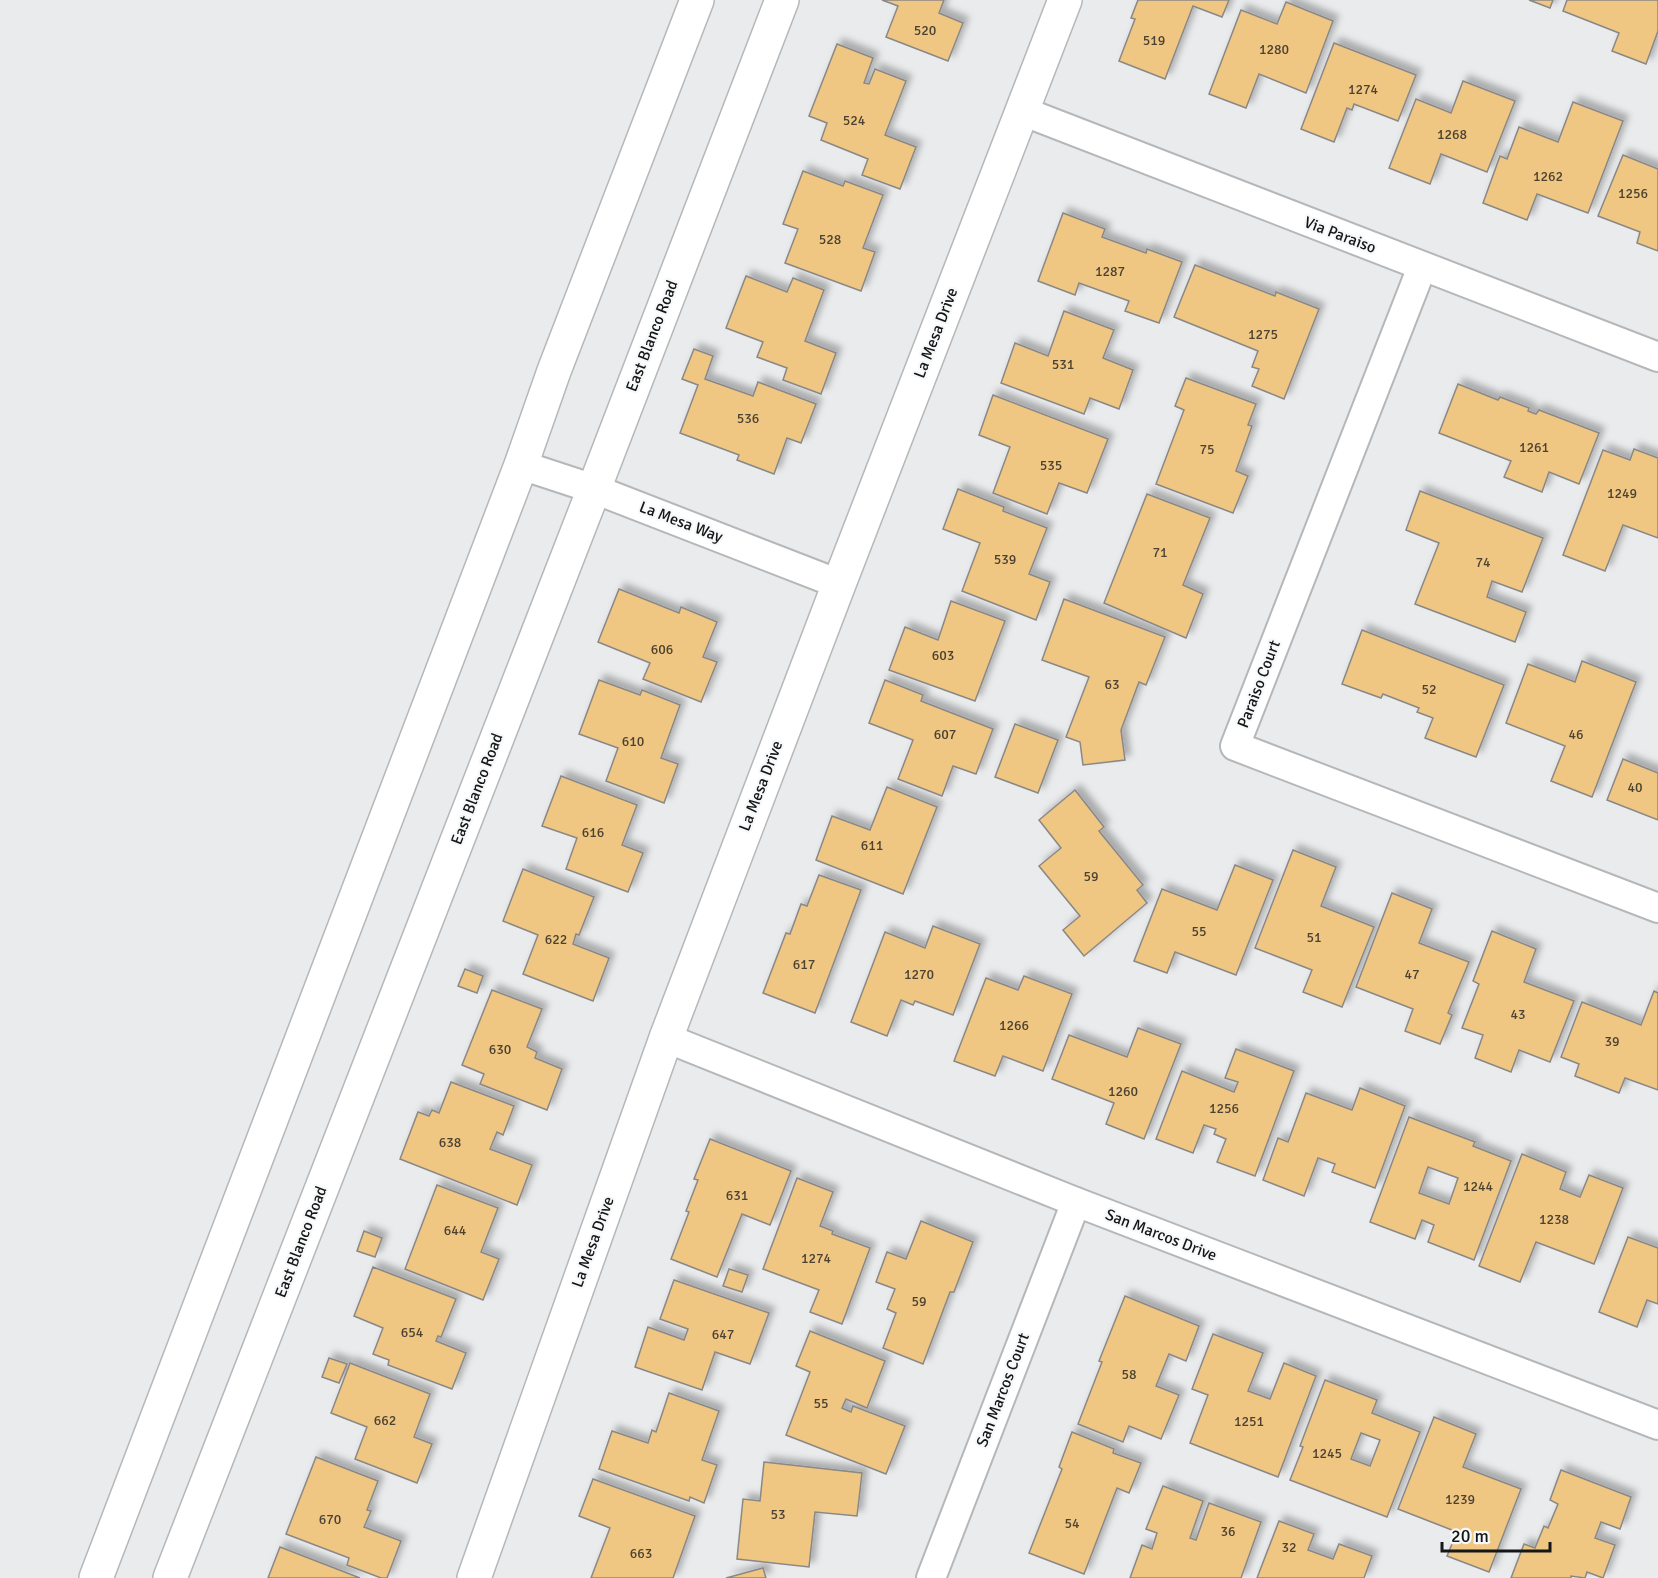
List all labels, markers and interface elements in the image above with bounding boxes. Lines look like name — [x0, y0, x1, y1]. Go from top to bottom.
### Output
house number: 520 — [914, 22, 936, 39]
house number: 519 — [1143, 32, 1165, 49]
house number: 1280 — [1259, 41, 1289, 58]
house number: 1274 — [1348, 81, 1379, 98]
house number: 524 — [843, 112, 866, 129]
house number: 1268 — [1437, 126, 1467, 143]
house number: 1262 — [1533, 168, 1563, 185]
house number: 1256 — [1618, 185, 1648, 202]
street label: Via Paraiso — [1301, 212, 1379, 258]
house number: 528 — [819, 231, 841, 248]
house number: 1287 — [1095, 263, 1125, 280]
street label: East Blanco Road — [622, 277, 682, 395]
street label: La Mesa Drive — [910, 285, 962, 381]
house number: 1275 — [1248, 326, 1278, 343]
house number: 531 — [1052, 356, 1074, 373]
house number: 536 — [737, 410, 759, 427]
house number: 1261 — [1519, 439, 1549, 456]
house number: 75 — [1199, 441, 1215, 458]
house number: 535 — [1040, 457, 1062, 474]
house number: 1249 — [1607, 485, 1637, 502]
street label: La Mesa Way — [636, 497, 726, 547]
house number: 71 — [1152, 544, 1168, 561]
house number: 539 — [994, 551, 1016, 568]
house number: 74 — [1475, 554, 1491, 571]
street label: Paraiso Court — [1233, 637, 1285, 731]
house number: 606 — [651, 641, 673, 658]
house number: 603 — [932, 647, 954, 664]
house number: 63 — [1104, 676, 1120, 693]
house number: 52 — [1421, 681, 1437, 698]
house number: 607 — [934, 726, 956, 743]
house number: 46 — [1568, 726, 1584, 743]
street label: East Blanco Road — [447, 730, 507, 848]
house number: 610 — [622, 733, 644, 750]
street label: La Mesa Drive — [735, 738, 787, 834]
house number: 40 — [1627, 779, 1643, 796]
house number: 616 — [582, 824, 604, 841]
house number: 611 — [861, 837, 883, 854]
house number: 59 — [1083, 868, 1099, 885]
house number: 55 — [1191, 923, 1207, 940]
house number: 51 — [1306, 929, 1322, 946]
house number: 622 — [545, 931, 567, 948]
house number: 617 — [793, 956, 815, 973]
house number: 1270 — [904, 966, 934, 983]
house number: 47 — [1404, 966, 1420, 983]
house number: 43 — [1510, 1006, 1526, 1023]
house number: 1266 — [999, 1017, 1029, 1034]
house number: 39 — [1604, 1033, 1620, 1050]
house number: 630 — [489, 1041, 511, 1058]
house number: 1260 — [1108, 1083, 1138, 1100]
house number: 1256 — [1209, 1100, 1239, 1117]
house number: 638 — [439, 1134, 461, 1151]
house number: 1244 — [1463, 1178, 1494, 1195]
street label: East Blanco Road — [271, 1183, 331, 1301]
house number: 631 — [726, 1187, 748, 1204]
street label: La Mesa Drive — [567, 1194, 619, 1290]
street label: San Marcos Drive — [1102, 1205, 1220, 1265]
house number: 1238 — [1539, 1211, 1569, 1228]
house number: 644 — [444, 1222, 467, 1239]
house number: 1274 — [801, 1250, 832, 1267]
house number: 59 — [911, 1293, 927, 1310]
house number: 654 — [401, 1324, 424, 1341]
house number: 647 — [712, 1326, 734, 1343]
street label: San Marcos Court — [972, 1330, 1034, 1450]
house number: 58 — [1121, 1366, 1137, 1383]
house number: 55 — [813, 1395, 829, 1412]
house number: 662 — [374, 1412, 396, 1429]
house number: 1251 — [1234, 1413, 1264, 1430]
house number: 1245 — [1312, 1445, 1342, 1462]
house number: 1239 — [1445, 1491, 1475, 1508]
house number: 53 — [770, 1506, 786, 1523]
house number: 670 — [319, 1511, 341, 1528]
house number: 54 — [1064, 1515, 1080, 1532]
scale bar — [1442, 1515, 1550, 1553]
house number: 36 — [1220, 1523, 1236, 1540]
text: 20 m — [1451, 1525, 1489, 1547]
house number: 32 — [1281, 1539, 1297, 1556]
house number: 663 — [630, 1545, 652, 1562]

